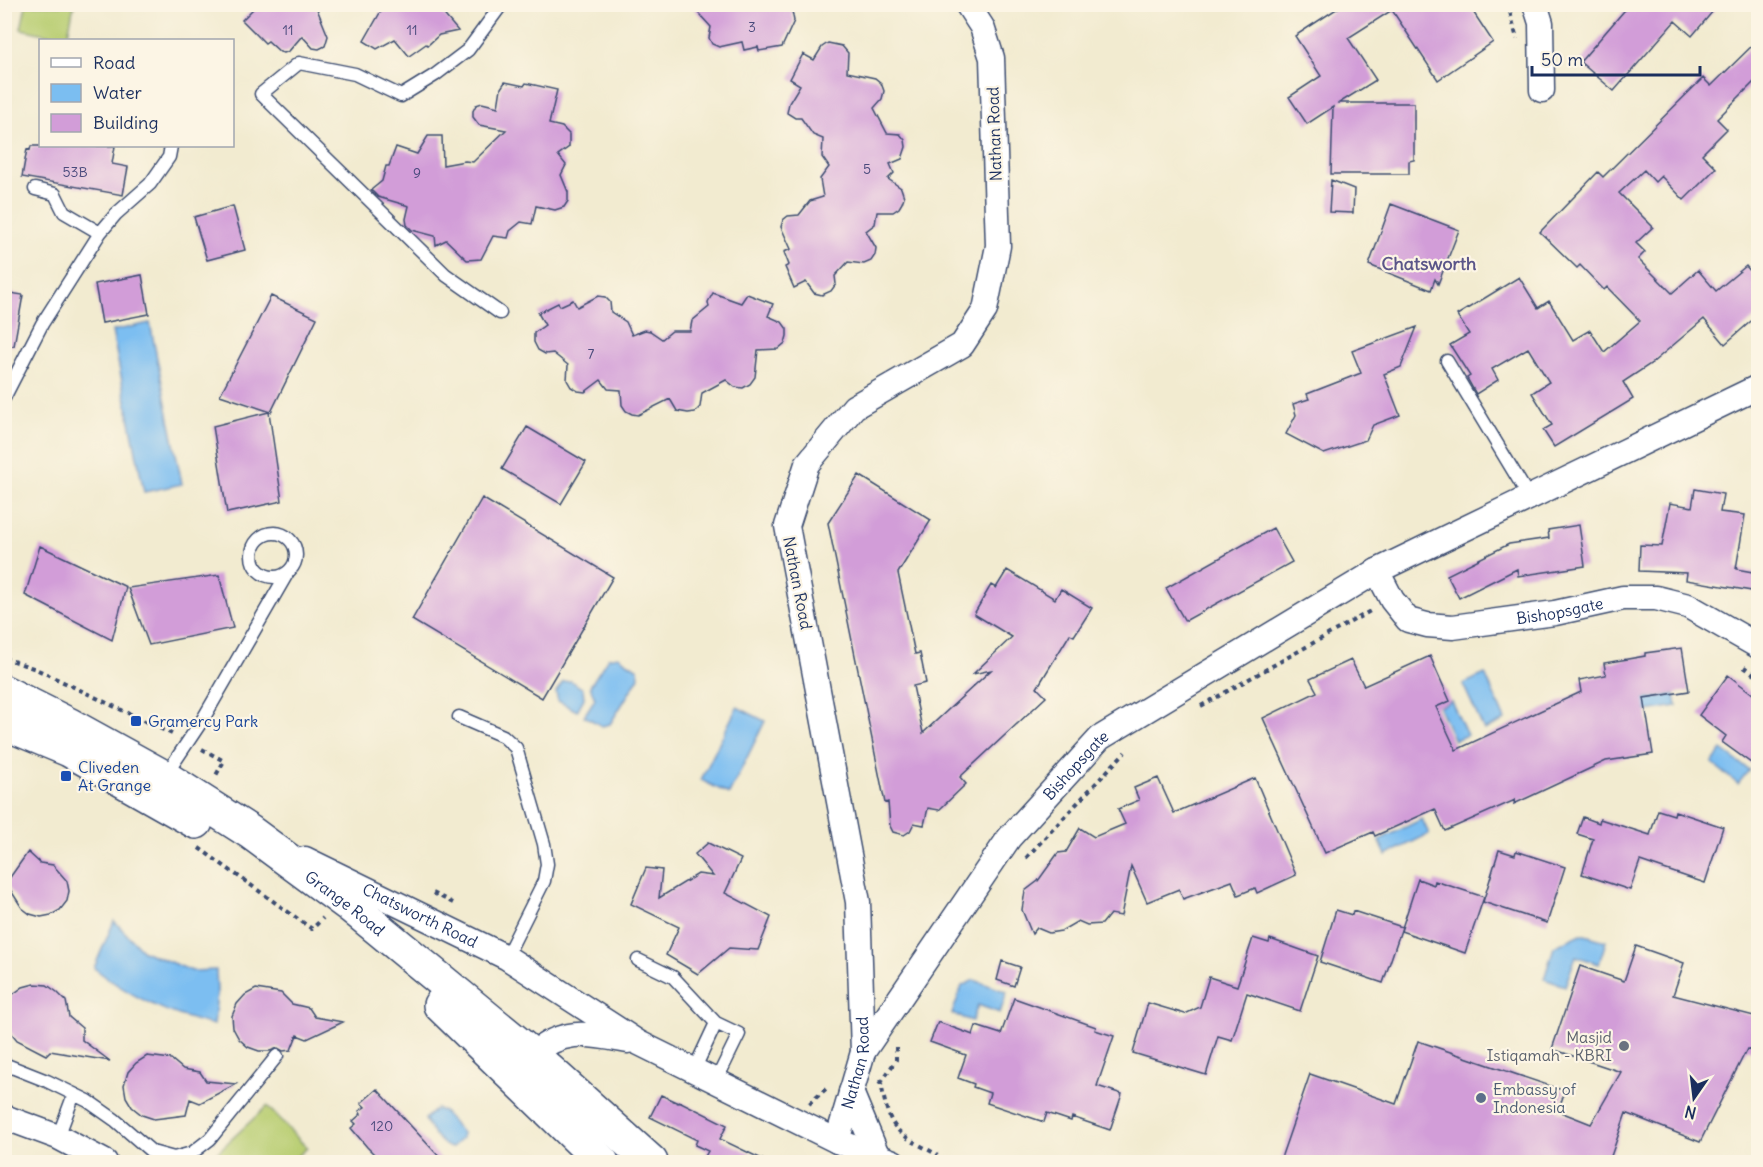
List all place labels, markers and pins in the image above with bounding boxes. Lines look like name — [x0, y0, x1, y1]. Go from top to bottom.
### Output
place label: Gramercy Park — [148, 711, 258, 731]
marker: Gramercy Park — [129, 714, 143, 728]
place label: Cliveden At Grange — [78, 757, 151, 795]
marker: Cliveden At Grange — [59, 769, 73, 783]
place label: Masjid Istiqamah - KBRI — [1486, 1027, 1612, 1065]
marker: Masjid Istiqamah - KBRI — [1617, 1039, 1631, 1053]
place label: Embassy of Indonesia — [1493, 1079, 1577, 1117]
marker: Embassy of Indonesia — [1474, 1091, 1488, 1105]

